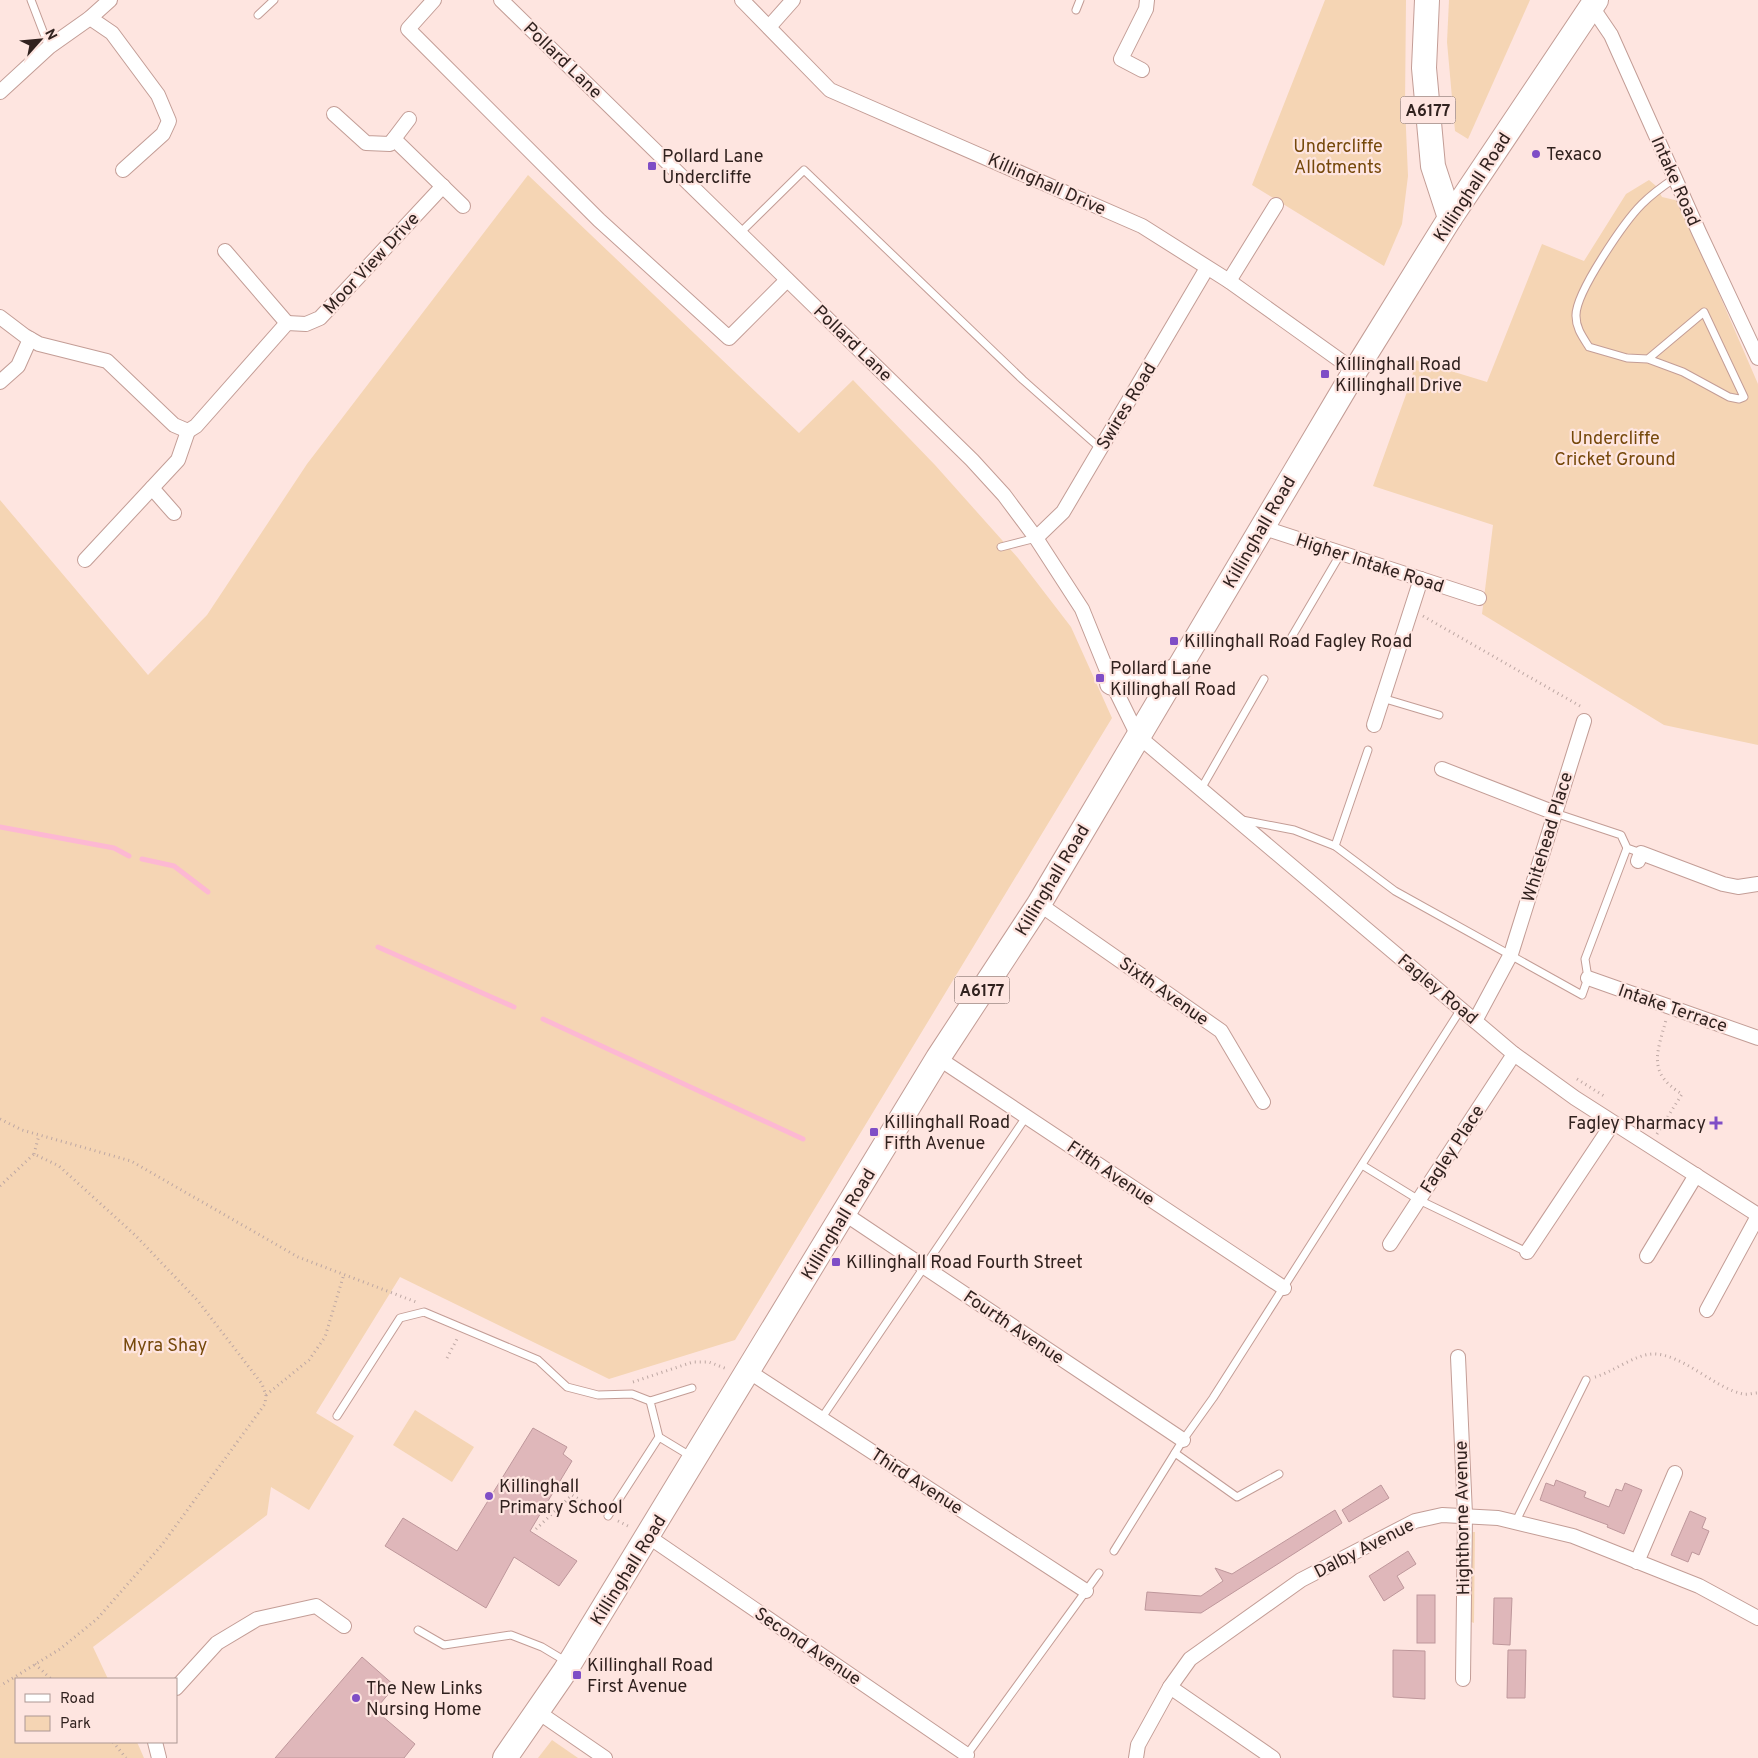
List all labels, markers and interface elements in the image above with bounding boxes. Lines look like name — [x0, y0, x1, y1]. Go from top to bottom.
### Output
north arrow — [15, 15, 65, 65]
street label: Pollard Lane — [518, 18, 606, 105]
text: N — [40, 26, 60, 43]
road number: A6177 — [1400, 96, 1456, 124]
street label: Killinghall Road — [1429, 129, 1517, 247]
street label: Intake Road — [1645, 133, 1705, 230]
park label: Undercliffe Allotments — [1293, 136, 1383, 180]
place label: Texaco — [1546, 144, 1602, 167]
place label: Pollard Lane Undercliffe — [662, 146, 763, 190]
marker: Texaco — [1530, 148, 1542, 160]
street label: Killinghall Drive — [984, 149, 1109, 222]
marker: Pollard Lane Undercliffe — [646, 160, 658, 172]
street label: Moor View Drive — [319, 208, 425, 320]
street label: Pollard Lane — [808, 301, 896, 388]
place label: Killinghall Road Killinghall Drive — [1335, 354, 1462, 398]
street label: Swires Road — [1092, 359, 1162, 455]
marker: Killinghall Road Killinghall Drive — [1319, 368, 1331, 380]
park label: Undercliffe Cricket Ground — [1554, 428, 1676, 472]
street label: Killinghall Road — [1219, 472, 1302, 593]
street label: Higher Intake Road — [1293, 530, 1447, 599]
place label: Killinghall Road Fagley Road — [1184, 631, 1412, 654]
marker: Killinghall Road Fagley Road — [1168, 635, 1180, 647]
place label: Pollard Lane Killinghall Road — [1110, 658, 1236, 702]
marker: Pollard Lane Killinghall Road — [1094, 672, 1106, 684]
street label: Whitehead Place — [1518, 770, 1579, 905]
street label: Killinghall Road — [1011, 821, 1096, 941]
street label: Fagley Road — [1392, 950, 1482, 1030]
street label: Sixth Avenue — [1114, 953, 1213, 1032]
road number: A6177 — [954, 976, 1010, 1004]
street label: Intake Terrace — [1615, 980, 1730, 1039]
street label: Fagley Place — [1416, 1101, 1490, 1198]
place label: Killinghall Road Fifth Avenue — [884, 1112, 1010, 1156]
place label: Fagley Pharmacy — [1568, 1113, 1706, 1136]
marker: Fagley Pharmacy — [1710, 1117, 1722, 1129]
marker: Killinghall Road Fifth Avenue — [868, 1126, 880, 1138]
street label: Fifth Avenue — [1062, 1136, 1158, 1212]
street label: Killinghall Road — [797, 1165, 882, 1285]
place label: Killinghall Road Fourth Street — [846, 1252, 1083, 1275]
marker: Killinghall Road Fourth Street — [830, 1256, 842, 1268]
street label: Fourth Avenue — [958, 1286, 1068, 1370]
park label: Myra Shay — [123, 1335, 207, 1358]
street label: Highthorne Avenue — [1451, 1440, 1476, 1595]
street label: Third Avenue — [866, 1444, 967, 1521]
place label: Killinghall Primary School — [499, 1476, 623, 1520]
marker: Killinghall Primary School — [483, 1490, 495, 1502]
street label: Killinghall Road — [586, 1511, 672, 1630]
street label: Dalby Avenue — [1311, 1514, 1419, 1584]
street label: Second Avenue — [749, 1603, 865, 1691]
place label: Killinghall Road First Avenue — [587, 1655, 713, 1699]
marker: Killinghall Road First Avenue — [571, 1669, 583, 1681]
legend — [15, 1678, 178, 1743]
place label: The New Links Nursing Home — [366, 1678, 483, 1722]
text: Road — [60, 1690, 95, 1709]
marker: The New Links Nursing Home — [350, 1692, 362, 1704]
text: Park — [60, 1715, 91, 1734]

